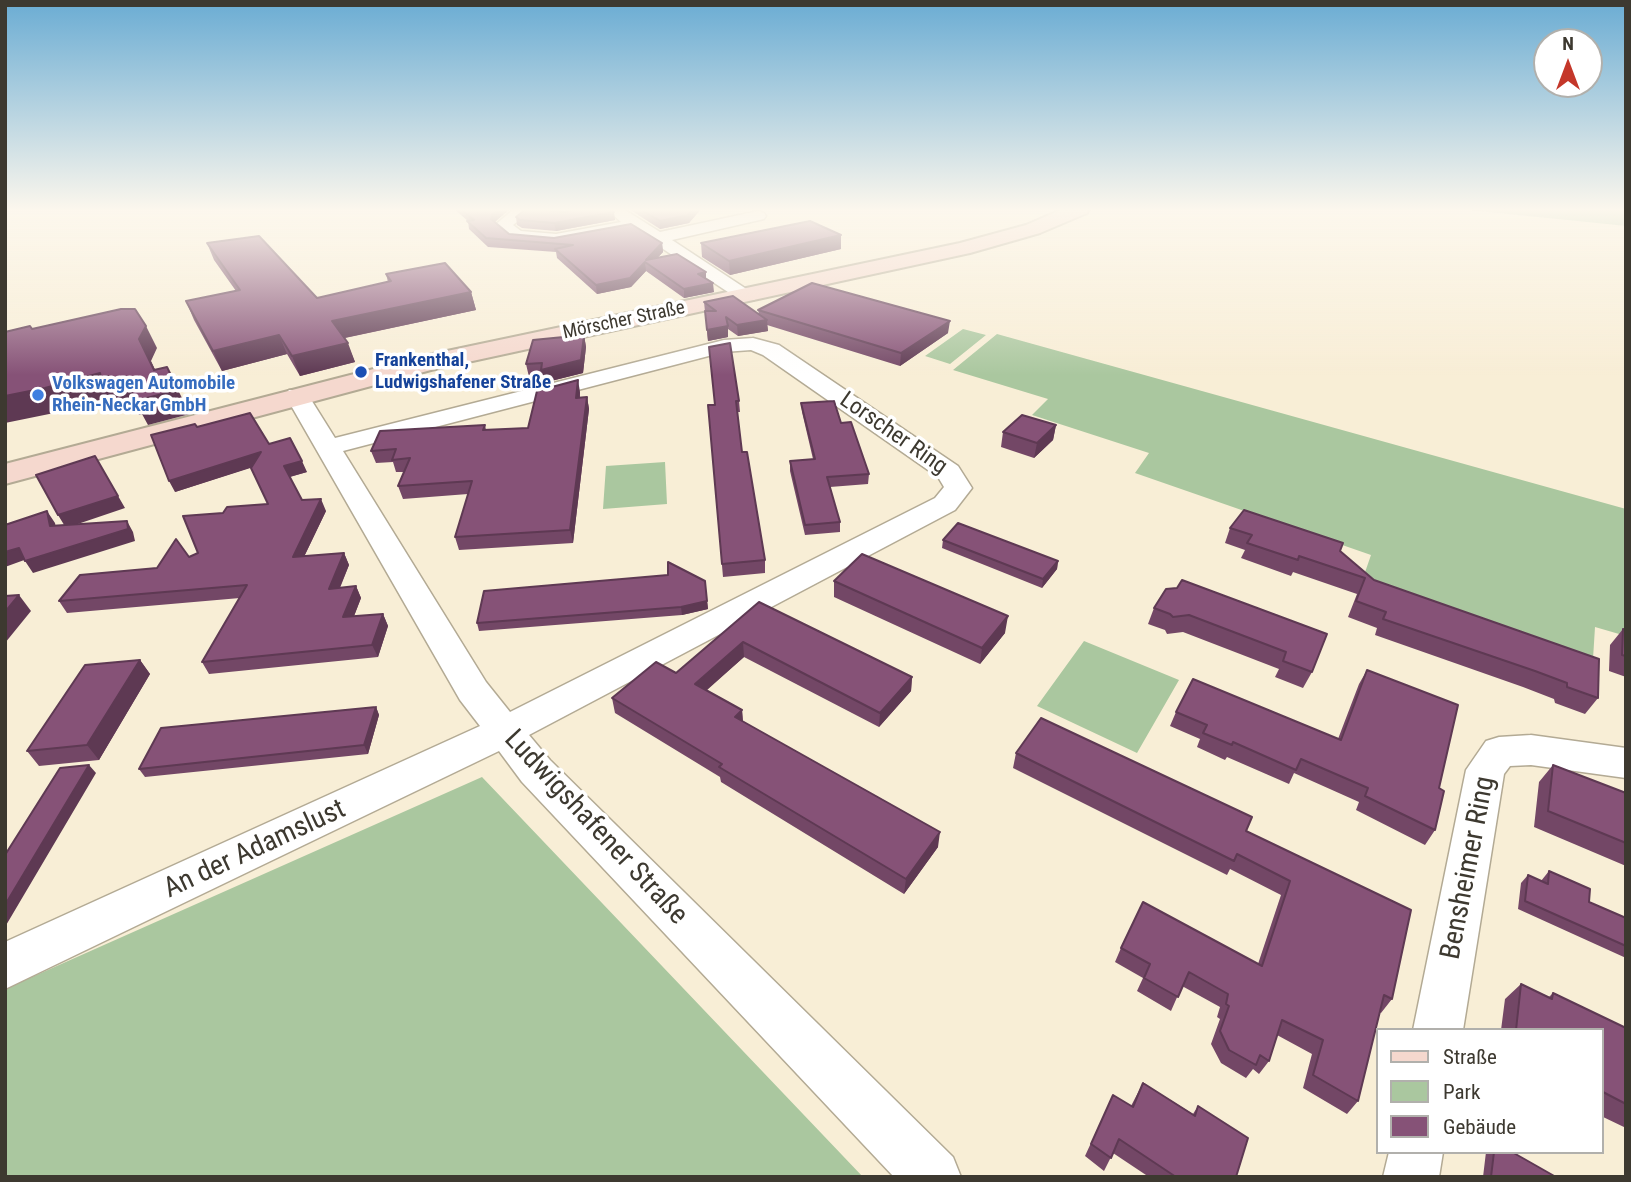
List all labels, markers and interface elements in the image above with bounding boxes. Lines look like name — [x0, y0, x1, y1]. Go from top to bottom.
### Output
north arrow — [1533, 28, 1603, 98]
text: N — [1562, 32, 1574, 55]
street label: Mörscher Straße — [561, 297, 687, 345]
place label: Frankenthal, Ludwigshafener Straße — [375, 350, 551, 394]
marker: Frankenthal, Ludwigshafener Straße — [353, 364, 369, 380]
place label: Volkswagen Automobile Rhein-Neckar GmbH — [52, 373, 235, 417]
marker: Volkswagen Automobile Rhein-Neckar GmbH — [30, 387, 46, 403]
street label: Lorscher Ring — [834, 387, 952, 481]
street label: Ludwigshafener Straße — [496, 724, 694, 932]
street label: Bensheimer Ring — [1435, 774, 1503, 962]
street label: An der Adamslust — [159, 793, 351, 907]
legend — [1376, 1028, 1603, 1154]
text: Straße — [1443, 1045, 1497, 1069]
text: Park — [1443, 1080, 1480, 1104]
text: Gebäude — [1443, 1115, 1516, 1139]

